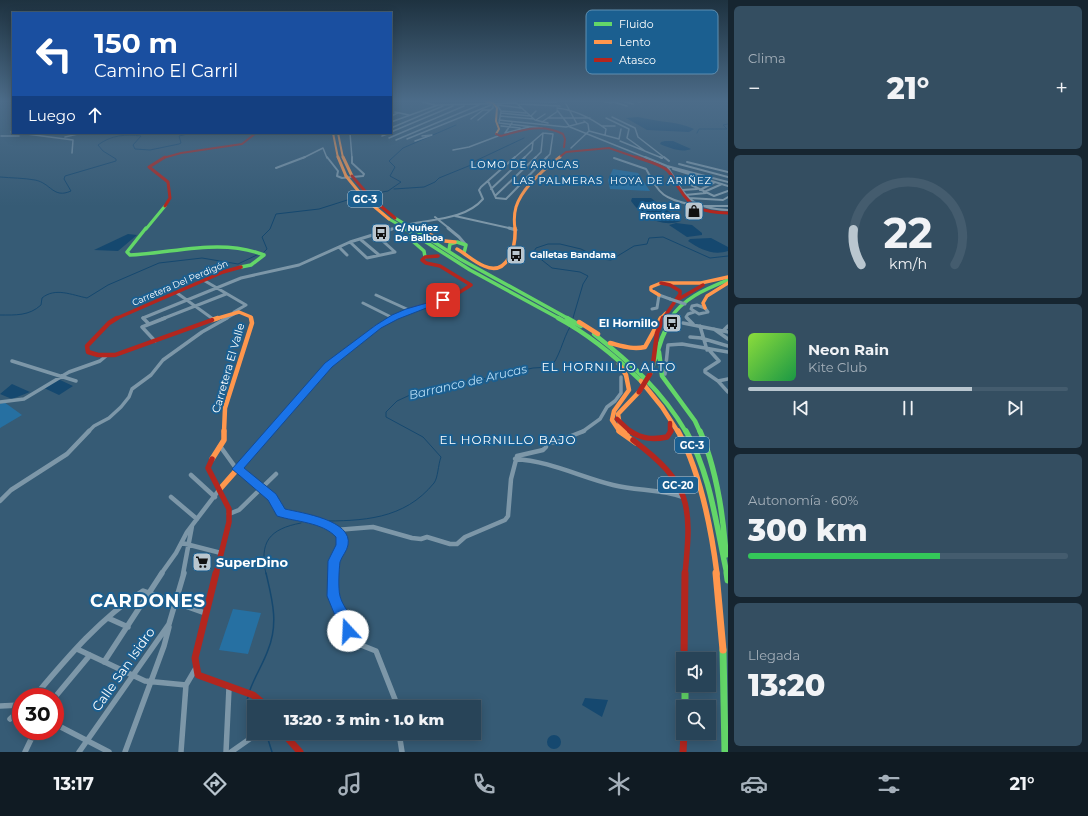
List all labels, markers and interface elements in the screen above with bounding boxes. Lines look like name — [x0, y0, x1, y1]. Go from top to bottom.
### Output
legend — [586, 10, 718, 74]
text: Fluido — [619, 17, 654, 31]
text: 150 m — [94, 26, 178, 60]
icon: left — [28, 28, 80, 80]
text: Lento — [619, 35, 651, 49]
text: Clima — [748, 50, 786, 66]
text: Atasco — [619, 53, 656, 67]
text: Camino El Carril — [94, 60, 238, 82]
text: 21° — [887, 70, 929, 107]
text: − — [748, 75, 761, 102]
text: + — [1055, 75, 1068, 102]
icon: ahead — [84, 104, 106, 126]
text: Luego — [28, 106, 76, 125]
district label: LOMO DE ARUCAS — [471, 158, 579, 171]
district label: LAS PALMERAS — [513, 174, 603, 187]
district label: HOYA DE ARIÑEZ — [610, 174, 712, 187]
road number: GC-3 — [348, 191, 382, 207]
place label: Autos La Frontera — [638, 200, 680, 221]
shop icon: Autos La Frontera — [683, 200, 705, 222]
text: 22 — [883, 208, 933, 258]
bus stop icon: C/ Nuñez De Balboa — [370, 222, 392, 244]
place label: C/ Nuñez De Balboa — [395, 222, 443, 243]
bus stop icon: Galletas Bandama — [505, 244, 527, 266]
place label: Galletas Bandama — [530, 249, 616, 260]
text: km/h — [889, 254, 927, 272]
street label: Carretera Del Perdigón — [130, 257, 229, 308]
pin — [426, 283, 460, 317]
icon: arrive — [432, 289, 454, 311]
bus stop icon: El Hornillo — [661, 312, 683, 334]
place label: El Hornillo — [599, 316, 658, 330]
street label: Carretera El Valle — [208, 321, 248, 415]
text: Neon Rain — [808, 340, 889, 359]
district label: EL HORNILLO ALTO — [542, 359, 676, 374]
text: Kite Club — [808, 359, 867, 375]
water label: Barranco de Arucas — [407, 361, 529, 402]
icon: previous — [790, 397, 812, 419]
icon: pause — [897, 397, 919, 419]
icon: next — [1004, 397, 1026, 419]
district label: EL HORNILLO BAJO — [439, 432, 577, 447]
road number: GC-3 — [675, 437, 709, 453]
road number: GC-20 — [658, 477, 698, 493]
text: Autonomía · 60% — [748, 492, 858, 508]
text: 300 km — [748, 512, 868, 549]
supermarket icon: SuperDino — [191, 551, 213, 573]
place label: SuperDino — [216, 554, 289, 570]
district label: CARDONES — [90, 590, 206, 612]
position arrow — [327, 610, 369, 652]
street label: Calle San Isidro — [88, 624, 158, 714]
text: Llegada — [748, 647, 800, 663]
map controls — [676, 652, 716, 740]
button: sound — [676, 652, 716, 692]
text: 13:20 — [748, 667, 825, 704]
speed limit sign: 30 — [12, 688, 64, 740]
button: search — [676, 700, 716, 740]
text: 13:20 · 3 min · 1.0 km — [284, 710, 444, 729]
icon: directions — [201, 770, 229, 798]
icon: music — [336, 770, 364, 798]
icon: phone — [470, 770, 498, 798]
icon: climate — [605, 770, 633, 798]
icon: car — [740, 770, 768, 798]
icon: filters — [875, 770, 903, 798]
text: 13:17 — [53, 773, 94, 795]
text: 21° — [1009, 773, 1035, 795]

